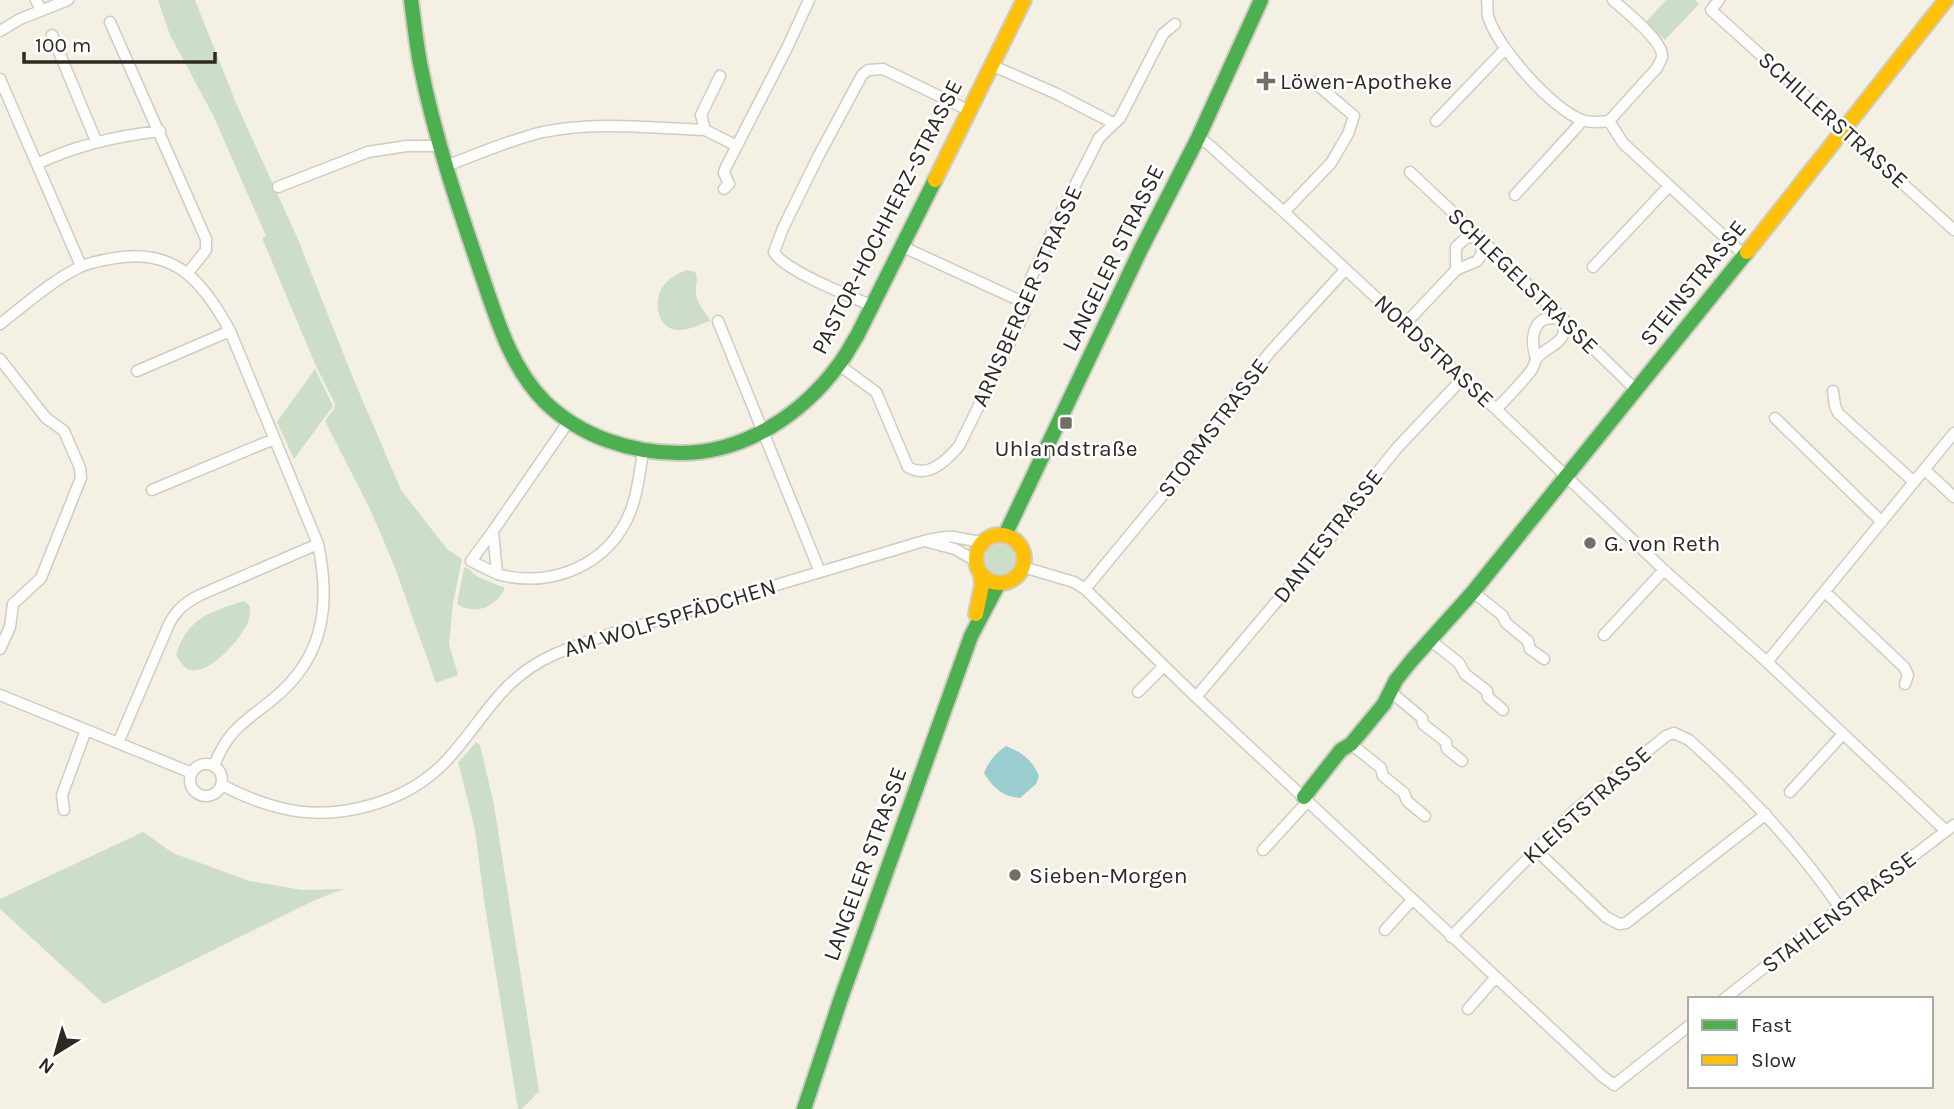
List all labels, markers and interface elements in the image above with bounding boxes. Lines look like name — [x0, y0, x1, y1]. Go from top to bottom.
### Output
scale bar — [24, 21, 215, 65]
text: 100 m — [35, 33, 92, 57]
street label: SCHILLERSTRASSE — [1753, 46, 1913, 194]
place label: Löwen-Apotheke — [1280, 68, 1452, 95]
marker: Löwen-Apotheke — [1258, 73, 1274, 89]
street label: PASTOR-HOCHHERZ-STRASSE — [806, 75, 968, 359]
street label: LANGELER STRASSE — [1056, 160, 1170, 356]
street label: ARNSBERGER STRASSE — [966, 181, 1088, 411]
street label: SCHLEGELSTRASSE — [1442, 202, 1604, 360]
street label: STEINSTRASSE — [1634, 215, 1752, 351]
street label: NORDSTRASSE — [1369, 289, 1499, 413]
street label: STORMSTRASSE — [1152, 353, 1274, 503]
marker: Uhlandstraße — [1058, 415, 1074, 431]
place label: Uhlandstraße — [994, 435, 1138, 462]
street label: DANTESTRASSE — [1267, 464, 1389, 608]
place label: G. von Reth — [1604, 530, 1720, 557]
marker: G. von Reth — [1582, 535, 1598, 551]
street label: AM WOLFSPFÄDCHEN — [561, 573, 779, 663]
street label: KLEISTSTRASSE — [1517, 740, 1657, 870]
street label: LANGELER STRASSE — [817, 763, 913, 965]
street label: STAHLENSTRASSE — [1757, 845, 1921, 979]
place label: Sieben-Morgen — [1029, 862, 1188, 889]
marker: Sieben-Morgen — [1007, 867, 1023, 883]
legend — [1688, 997, 1933, 1088]
text: Fast — [1751, 1013, 1792, 1037]
north arrow — [21, 1018, 91, 1088]
text: Slow — [1751, 1048, 1796, 1072]
text: N — [34, 1053, 58, 1079]

